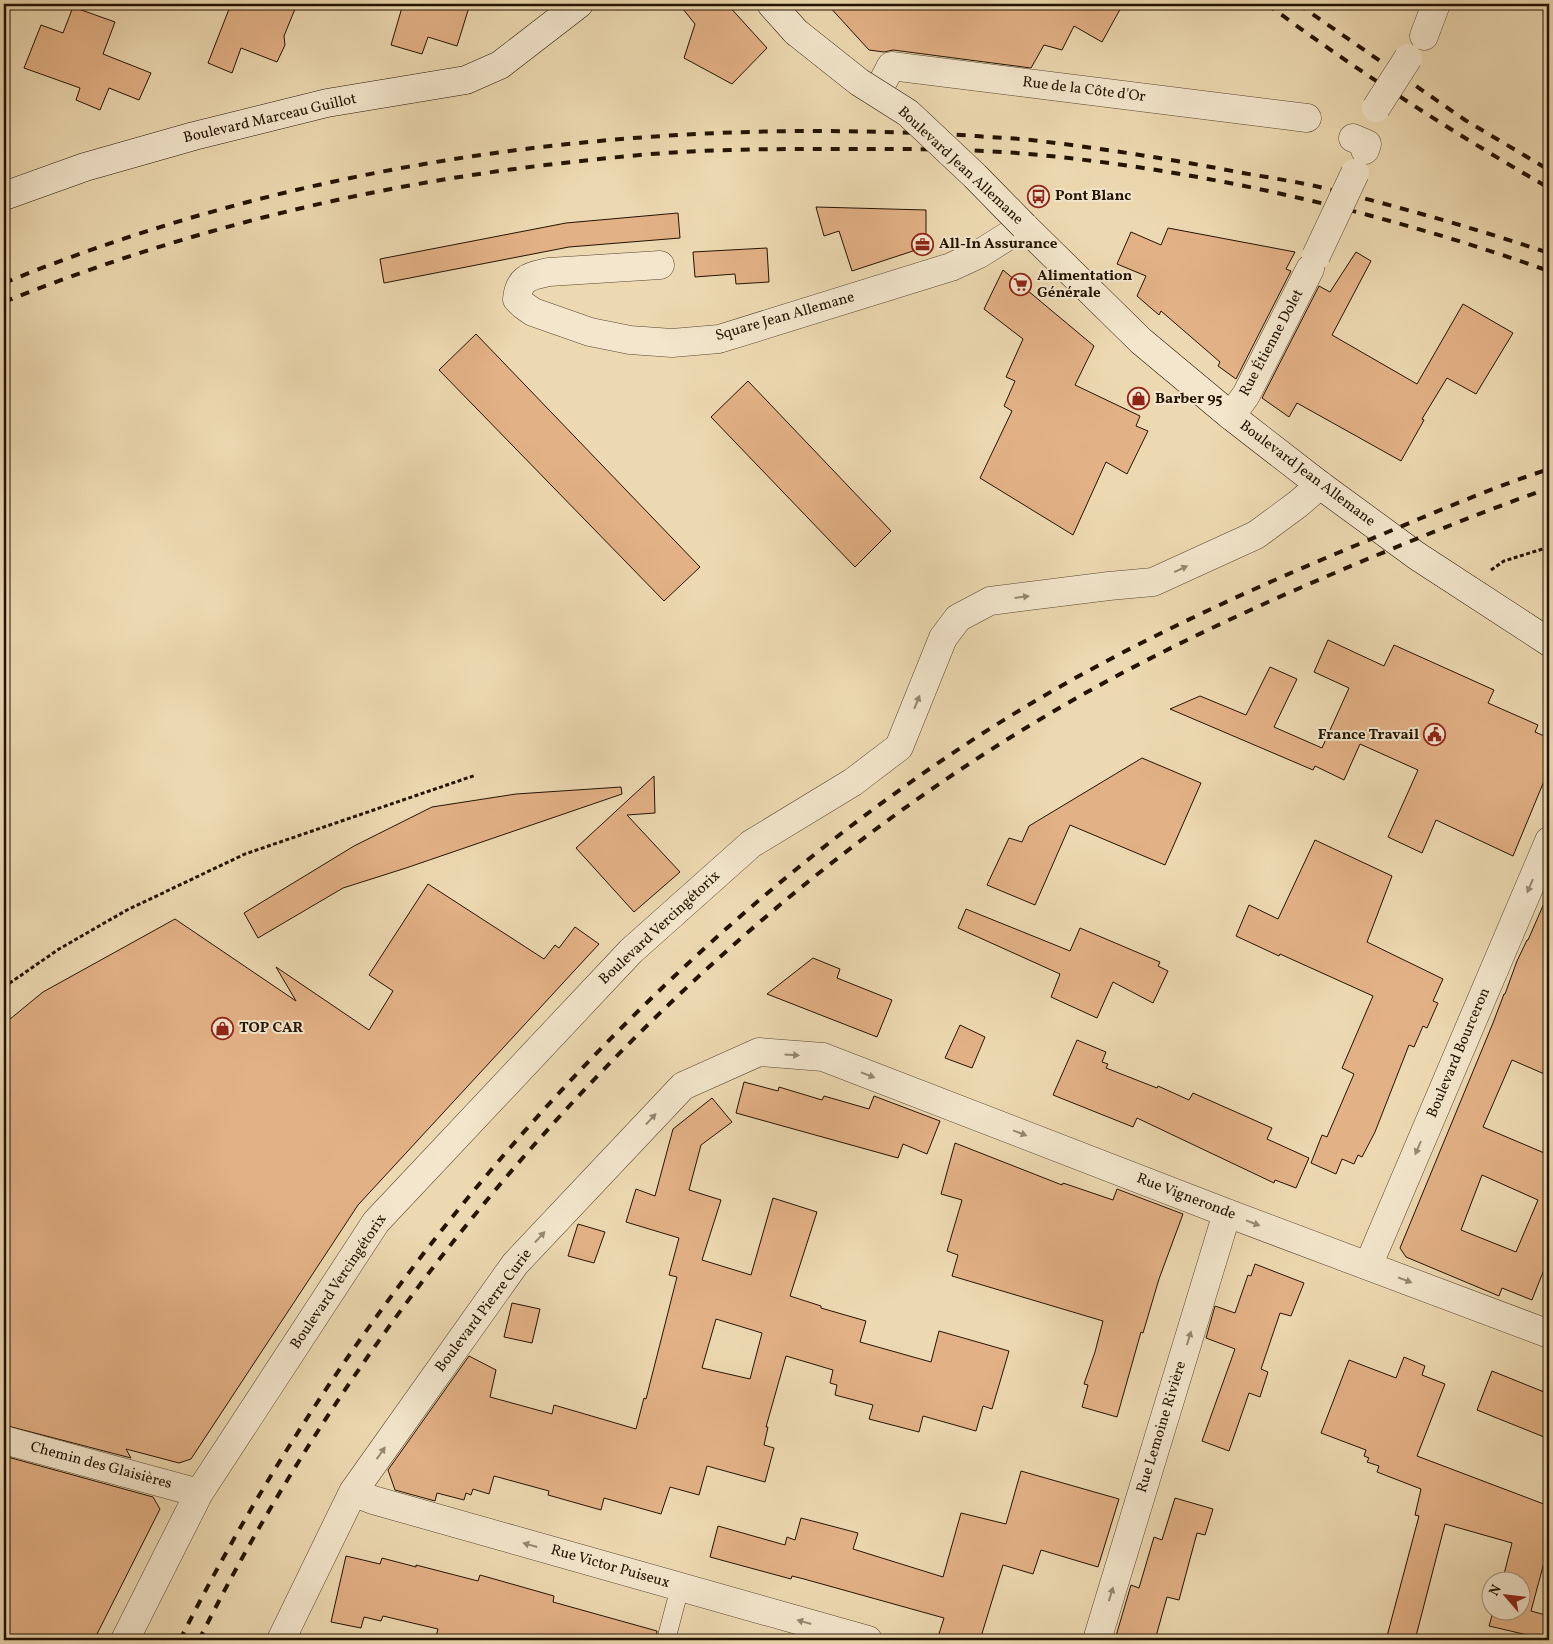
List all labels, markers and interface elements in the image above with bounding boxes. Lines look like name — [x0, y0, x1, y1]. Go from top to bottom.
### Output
street label: Rue de la Côte d'Or — [1021, 72, 1147, 108]
street label: Boulevard Marceau Guillot — [181, 89, 359, 149]
street label: Boulevard Jean Allemane — [892, 102, 1028, 230]
bus stop icon: Pont Blanc — [1027, 184, 1051, 208]
place label: Pont Blanc — [1055, 186, 1131, 207]
office icon: All-In Assurance — [911, 232, 935, 256]
place label: All-In Assurance — [939, 234, 1058, 255]
place label: Alimentation Générale — [1037, 266, 1133, 304]
supermarket icon: Alimentation Générale — [1009, 273, 1033, 297]
street label: Rue Étienne Dolet — [1235, 286, 1309, 400]
street label: Square Jean Allemane — [713, 287, 857, 347]
shop icon: Barber 95 — [1127, 387, 1151, 411]
place label: Barber 95 — [1155, 389, 1223, 410]
street label: Boulevard Jean Allemane — [1235, 416, 1379, 532]
one-way arrow — [1174, 565, 1188, 573]
one-way arrow — [1014, 593, 1030, 601]
one-way arrow — [913, 694, 921, 709]
public building icon: France Travail — [1423, 723, 1447, 747]
place label: France Travail — [1318, 725, 1419, 746]
street label: Boulevard Vercingétorix — [595, 866, 725, 990]
one-way arrow — [1526, 879, 1534, 893]
street label: Boulevard Bourceron — [1422, 985, 1496, 1121]
shop icon: TOP CAR — [211, 1016, 235, 1040]
place label: TOP CAR — [239, 1018, 304, 1039]
one-way arrow — [785, 1051, 801, 1059]
one-way arrow — [861, 1071, 876, 1079]
one-way arrow — [645, 1114, 657, 1126]
one-way arrow — [1013, 1129, 1028, 1137]
one-way arrow — [1414, 1141, 1422, 1155]
street label: Rue Vigneronde — [1133, 1168, 1239, 1226]
street label: Boulevard Vercingétorix — [286, 1210, 392, 1354]
one-way arrow — [1246, 1219, 1261, 1227]
one-way arrow — [534, 1232, 546, 1244]
street label: Boulevard Pierre Curie — [431, 1245, 537, 1377]
one-way arrow — [1398, 1277, 1413, 1284]
one-way arrow — [1186, 1330, 1193, 1345]
street label: Rue Lemoine Rivière — [1132, 1358, 1192, 1496]
street label: Chemin des Glaisières — [28, 1437, 174, 1495]
one-way arrow — [376, 1446, 386, 1459]
one-way arrow — [523, 1540, 538, 1548]
street label: Rue Victor Puiseux — [548, 1540, 672, 1594]
north arrow — [1480, 1572, 1530, 1622]
text: N — [1485, 1582, 1507, 1600]
one-way arrow — [1108, 1586, 1116, 1601]
one-way arrow — [797, 1618, 812, 1626]

